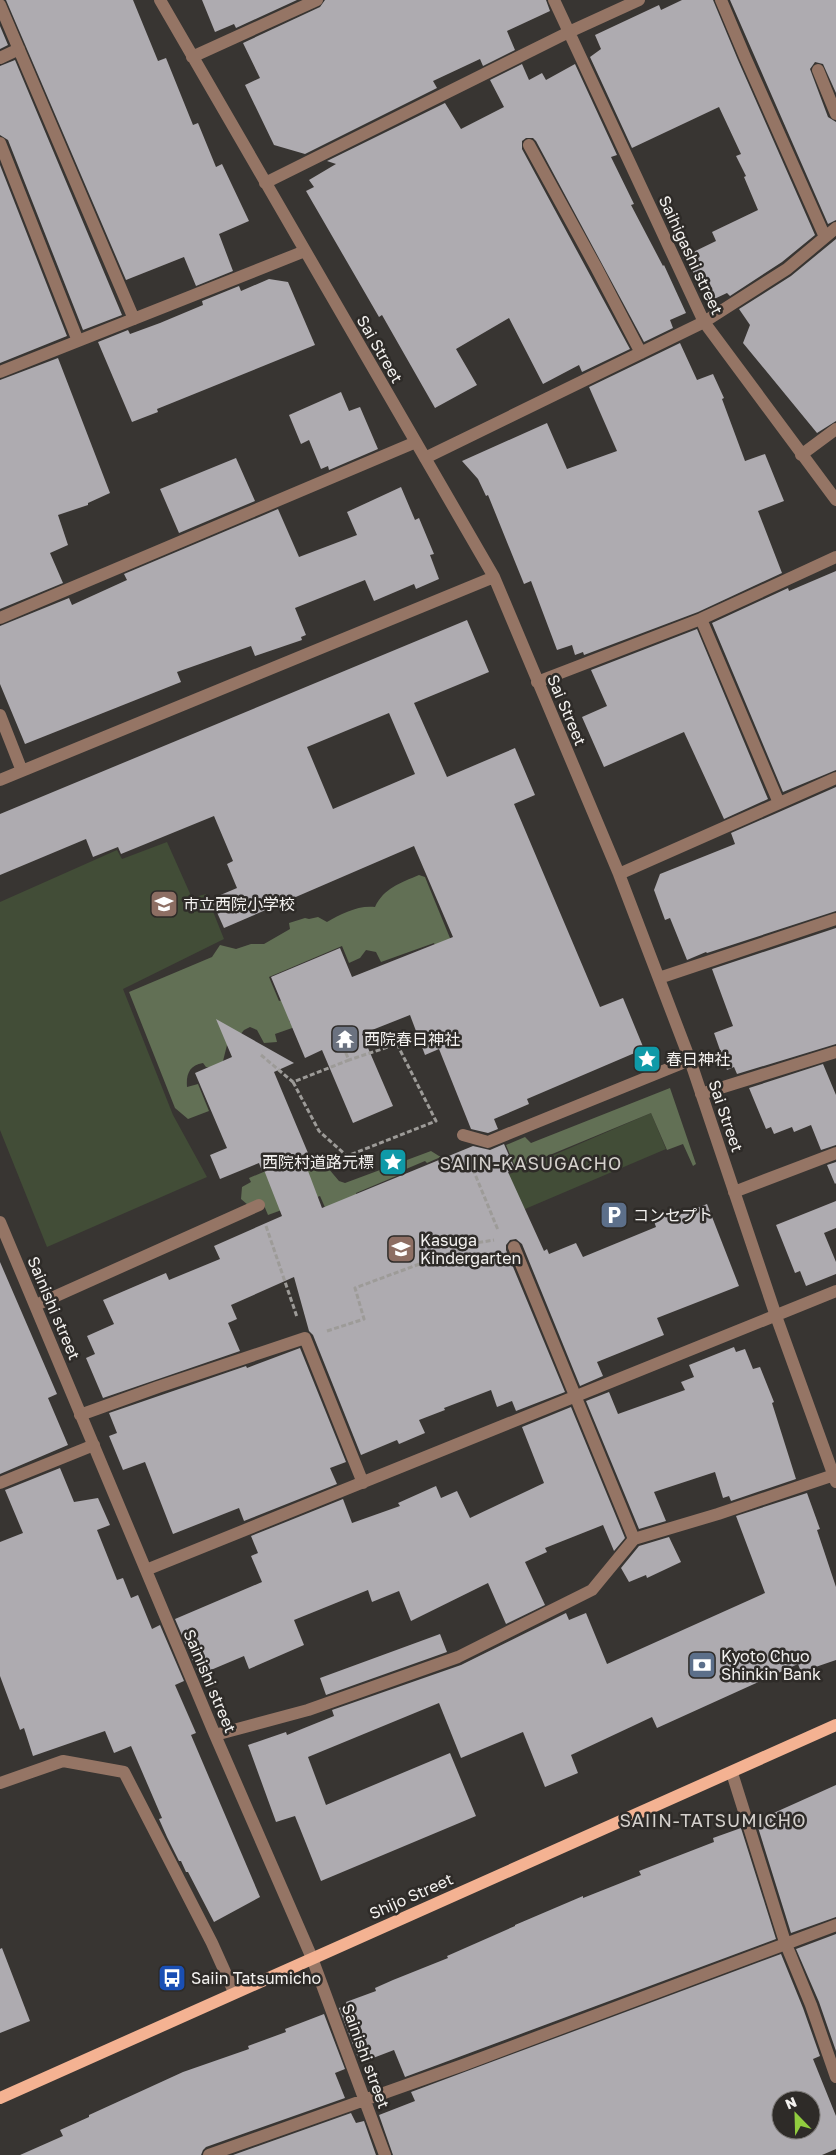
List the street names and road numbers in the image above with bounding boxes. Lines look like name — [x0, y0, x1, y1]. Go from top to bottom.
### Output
street label: Saihigashi street — [655, 192, 727, 318]
street label: Sai Street — [353, 312, 407, 386]
street label: Sai Street — [543, 672, 591, 748]
street label: Sai Street — [704, 1077, 748, 1155]
street label: Sainishi street — [23, 1253, 85, 1363]
street label: Sainishi street — [179, 1626, 241, 1736]
street label: Shijo Street — [366, 1869, 456, 1923]
street label: Sainishi street — [338, 2001, 394, 2111]

